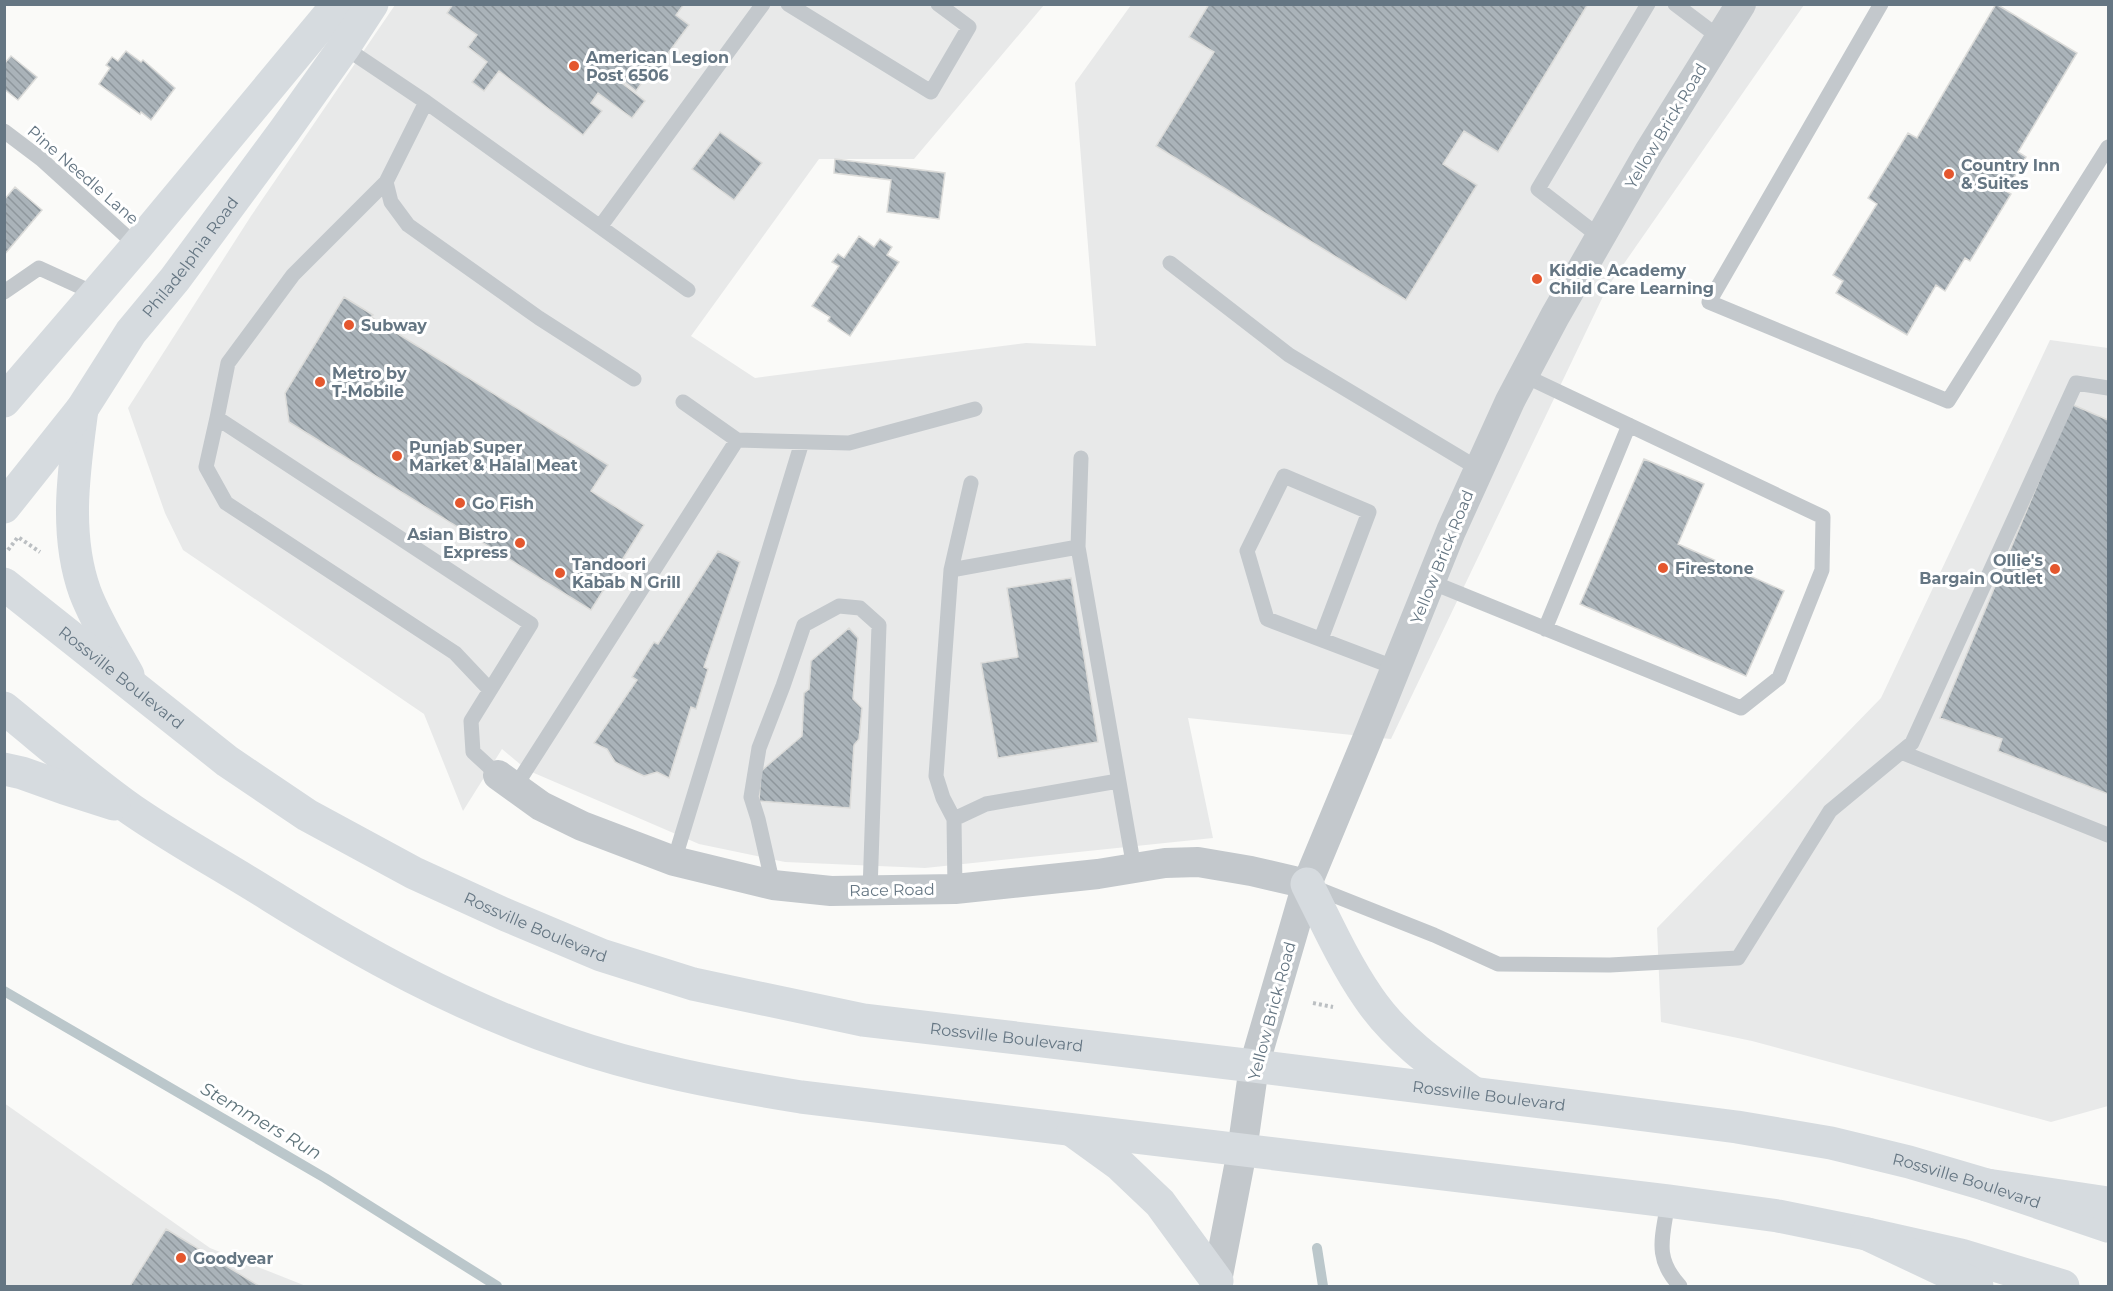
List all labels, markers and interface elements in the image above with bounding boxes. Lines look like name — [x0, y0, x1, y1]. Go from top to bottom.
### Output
place label: American Legion Post 6506 — [585, 48, 729, 85]
marker: American Legion Post 6506 — [567, 59, 581, 73]
street label: Yellow Brick Road — [1621, 60, 1711, 192]
street label: Pine Needle Lane — [24, 122, 142, 228]
place label: Country Inn & Suites — [1961, 156, 2060, 193]
marker: Country Inn & Suites — [1942, 167, 1956, 181]
street label: Philadelphia Road — [138, 193, 242, 321]
place label: Kiddie Academy Child Care Learning — [1549, 261, 1714, 298]
marker: Kiddie Academy Child Care Learning — [1530, 272, 1544, 286]
place label: Subway — [361, 316, 427, 335]
marker: Subway — [342, 318, 356, 332]
place label: Metro by T-Mobile — [332, 364, 407, 401]
marker: Metro by T-Mobile — [313, 375, 327, 389]
place label: Punjab Super Market & Halal Meat — [409, 438, 578, 475]
marker: Punjab Super Market & Halal Meat — [390, 449, 404, 463]
street label: Yellow Brick Road — [1406, 487, 1478, 627]
place label: Go Fish — [472, 494, 534, 513]
marker: Go Fish — [453, 496, 467, 510]
place label: Asian Bistro Express — [406, 525, 508, 562]
marker: Asian Bistro Express — [513, 536, 527, 550]
place label: Ollie's Bargain Outlet — [1919, 551, 2043, 588]
place label: Tandoori Kabab N Grill — [572, 555, 681, 592]
place label: Firestone — [1675, 559, 1754, 578]
marker: Firestone — [1656, 561, 1670, 575]
marker: Ollie's Bargain Outlet — [2048, 562, 2062, 576]
marker: Tandoori Kabab N Grill — [553, 566, 567, 580]
street label: Rossville Boulevard — [55, 622, 188, 733]
street label: Race Road — [849, 880, 935, 900]
street label: Rossville Boulevard — [461, 888, 610, 966]
street label: Yellow Brick Road — [1244, 940, 1300, 1082]
street label: Rossville Boulevard — [929, 1018, 1084, 1055]
street label: Rossville Boulevard — [1411, 1076, 1567, 1114]
water label: Stemmers Run — [197, 1077, 325, 1165]
street label: Rossville Boulevard — [1891, 1149, 2043, 1212]
place label: Goodyear — [193, 1249, 273, 1268]
marker: Goodyear — [174, 1251, 188, 1265]

